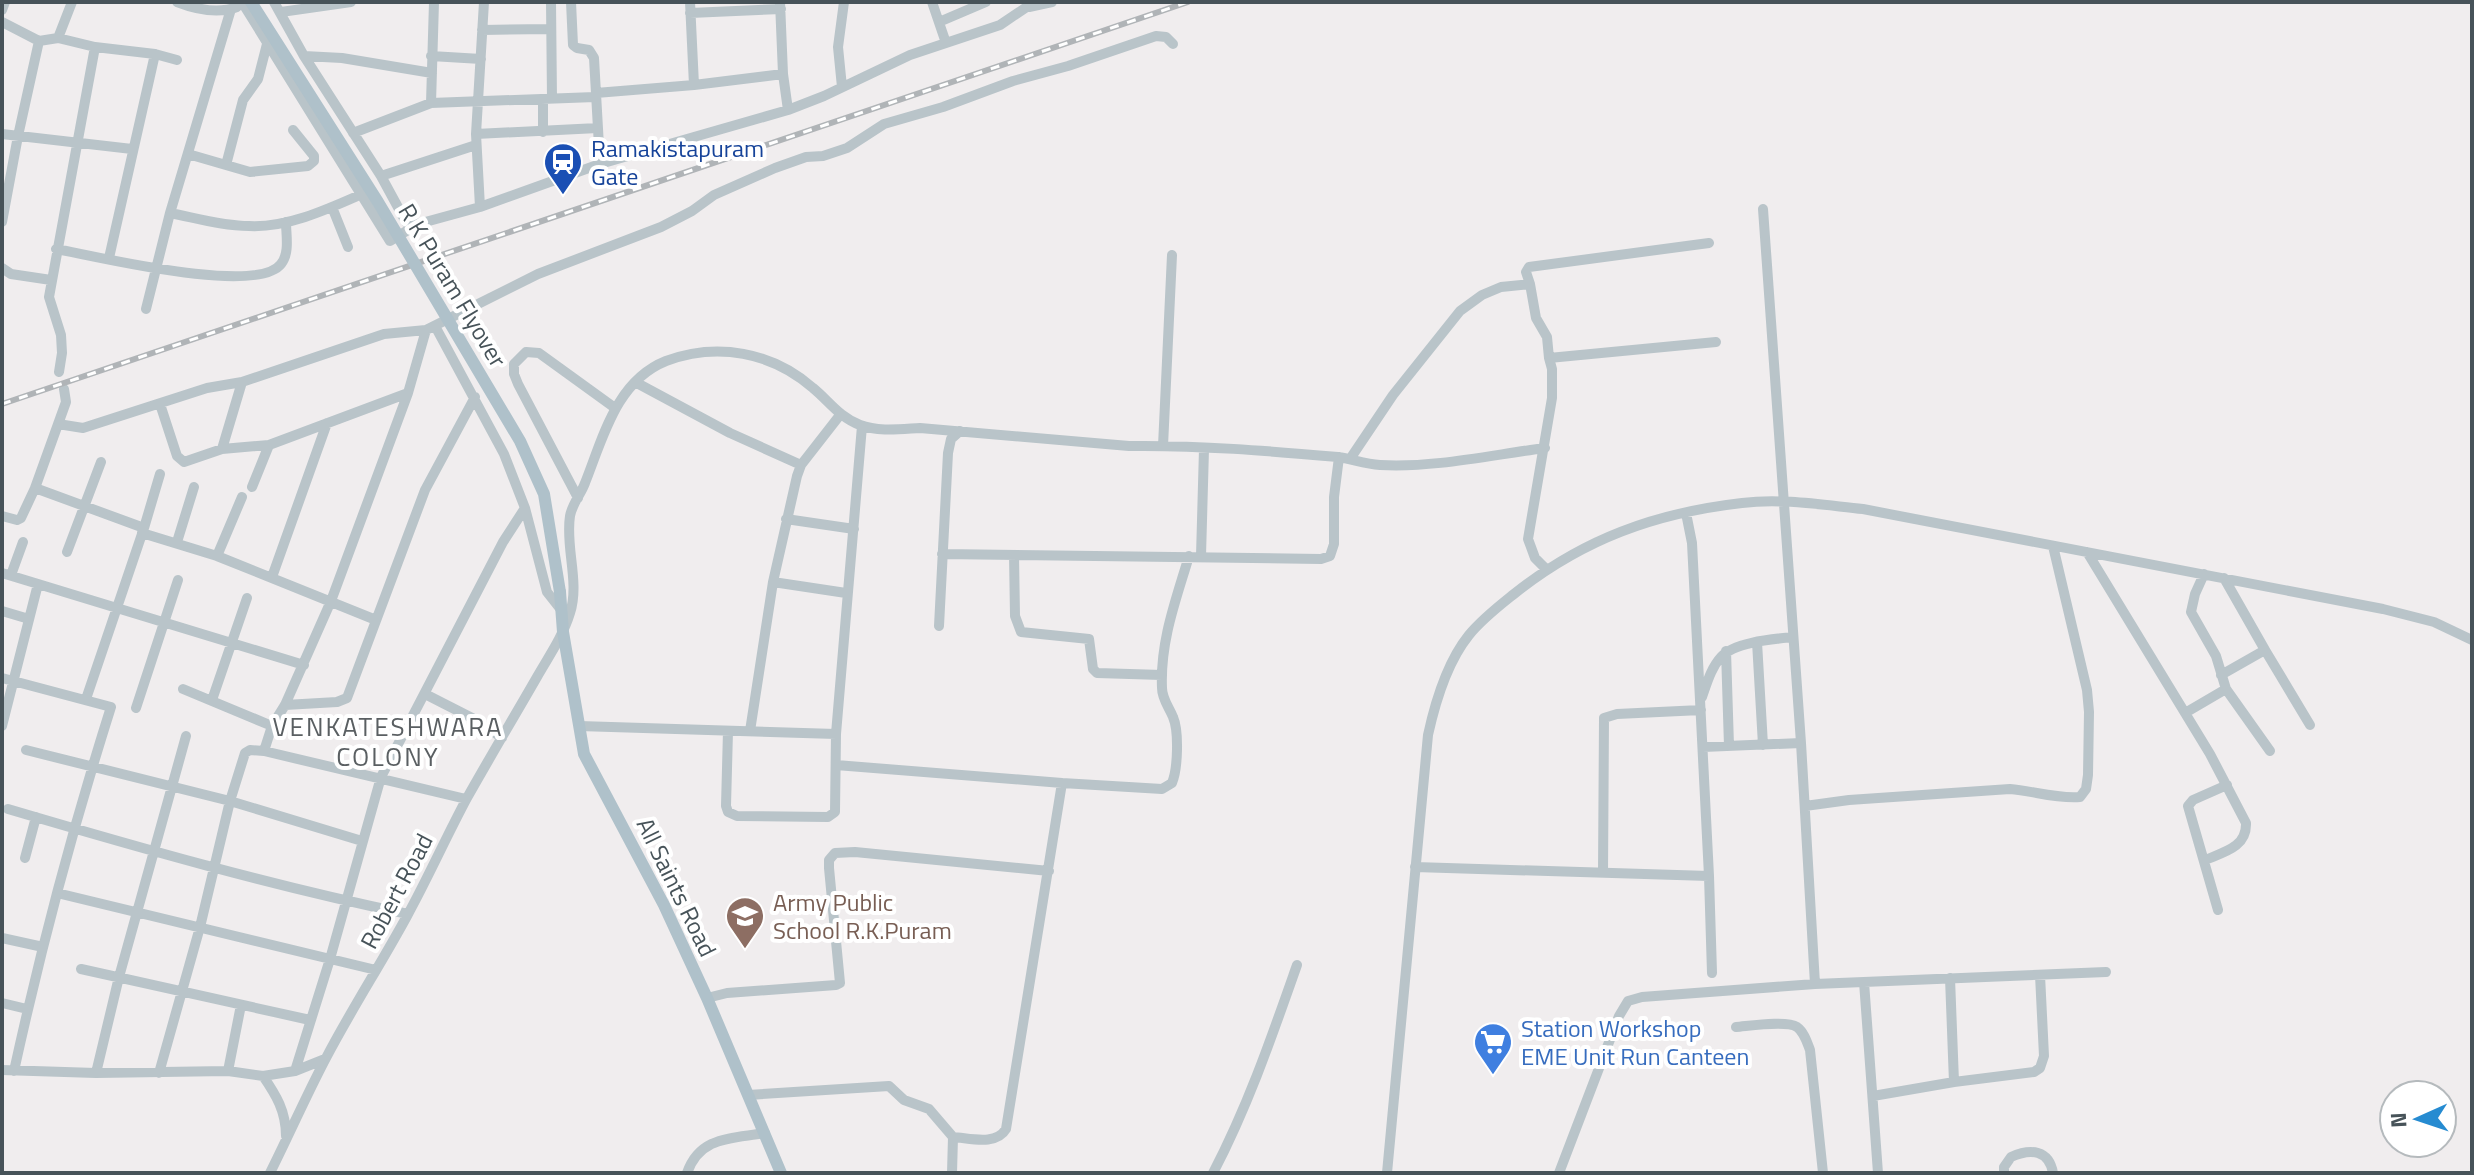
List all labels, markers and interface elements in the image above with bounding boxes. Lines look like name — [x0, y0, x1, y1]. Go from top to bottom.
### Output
place label: Ramakistapuram Gate — [591, 130, 764, 194]
station icon: Ramakistapuram Gate — [542, 141, 584, 196]
street label: R K Puram Flyover — [390, 196, 516, 374]
district label: VENKATESHWARA COLONY — [272, 707, 504, 776]
street label: All Saints Road — [628, 811, 726, 963]
street label: Robert Road — [351, 827, 441, 955]
place label: Army Public School R.K.Puram — [773, 884, 952, 948]
school or university icon: Army Public School R.K.Puram — [724, 895, 766, 950]
place label: Station Workshop EME Unit Run Canteen — [1521, 1010, 1749, 1074]
supermarket icon: Station Workshop EME Unit Run Canteen — [1472, 1021, 1514, 1076]
north arrow — [2378, 1079, 2458, 1159]
text: N — [2381, 1112, 2415, 1129]

